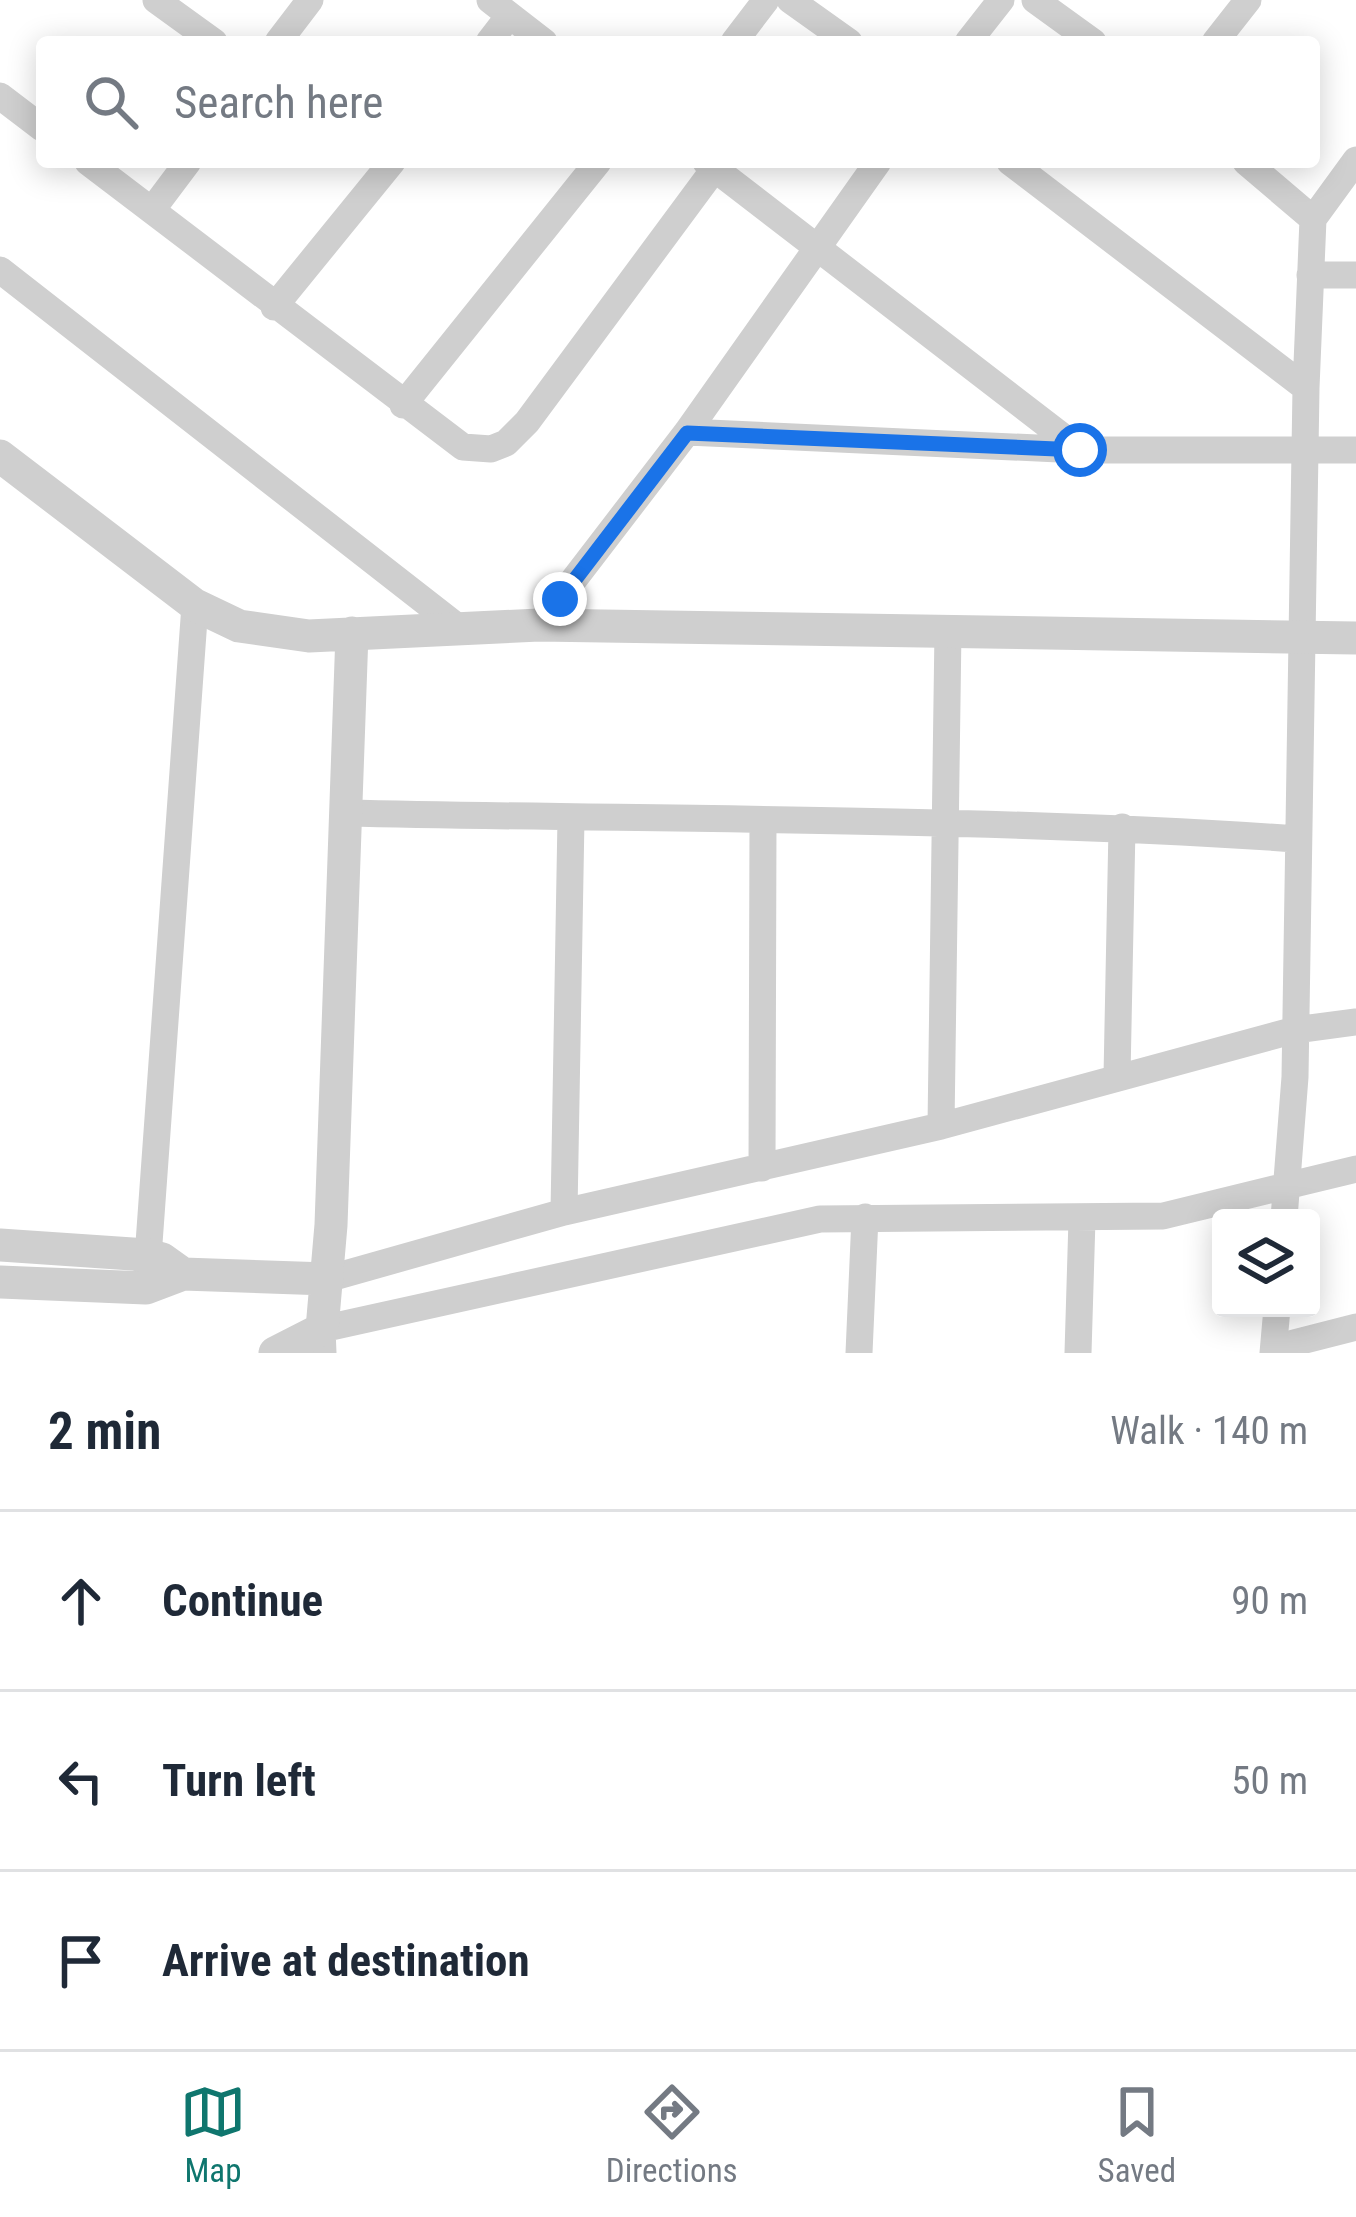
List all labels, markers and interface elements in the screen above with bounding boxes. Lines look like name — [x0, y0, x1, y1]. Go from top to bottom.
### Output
search box — [36, 36, 1320, 168]
icon: search — [78, 69, 144, 135]
text: Search here — [174, 76, 383, 129]
route start — [1053, 423, 1107, 477]
route end — [533, 572, 587, 626]
map controls — [1212, 1209, 1320, 1317]
button: layers — [1212, 1209, 1320, 1317]
text: 2 min — [48, 1402, 161, 1461]
text: Walk · 140 m — [1110, 1408, 1308, 1454]
icon: ahead — [48, 1568, 114, 1634]
text: Continue — [162, 1574, 323, 1627]
text: 90 m — [1231, 1578, 1308, 1624]
icon: left — [48, 1748, 114, 1814]
text: Turn left — [162, 1754, 316, 1807]
text: 50 m — [1231, 1758, 1308, 1804]
icon: arrive — [48, 1928, 114, 1994]
text: Arrive at destination — [162, 1934, 530, 1987]
tab: Map — [180, 2079, 246, 2190]
tab: Directions — [606, 2079, 738, 2190]
tab: Saved — [1098, 2079, 1176, 2190]

